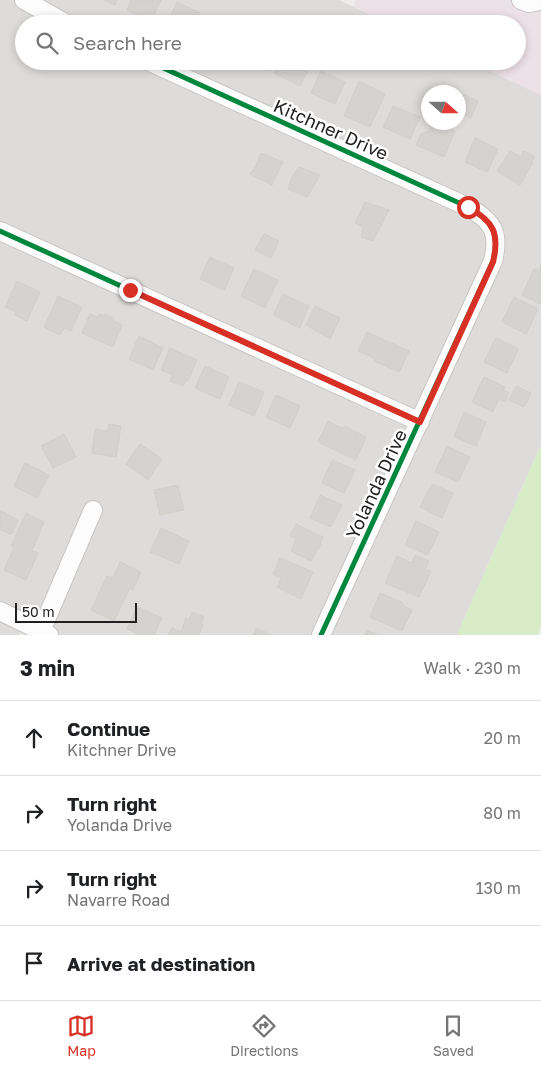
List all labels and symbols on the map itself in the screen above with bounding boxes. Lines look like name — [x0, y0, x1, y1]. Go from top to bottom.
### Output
north arrow — [421, 85, 466, 130]
street label: Kitchner Drive — [270, 94, 392, 164]
route start — [457, 196, 480, 219]
route end — [119, 279, 142, 302]
street label: Yolanda Drive — [341, 426, 411, 542]
scale bar — [15, 600, 138, 623]

